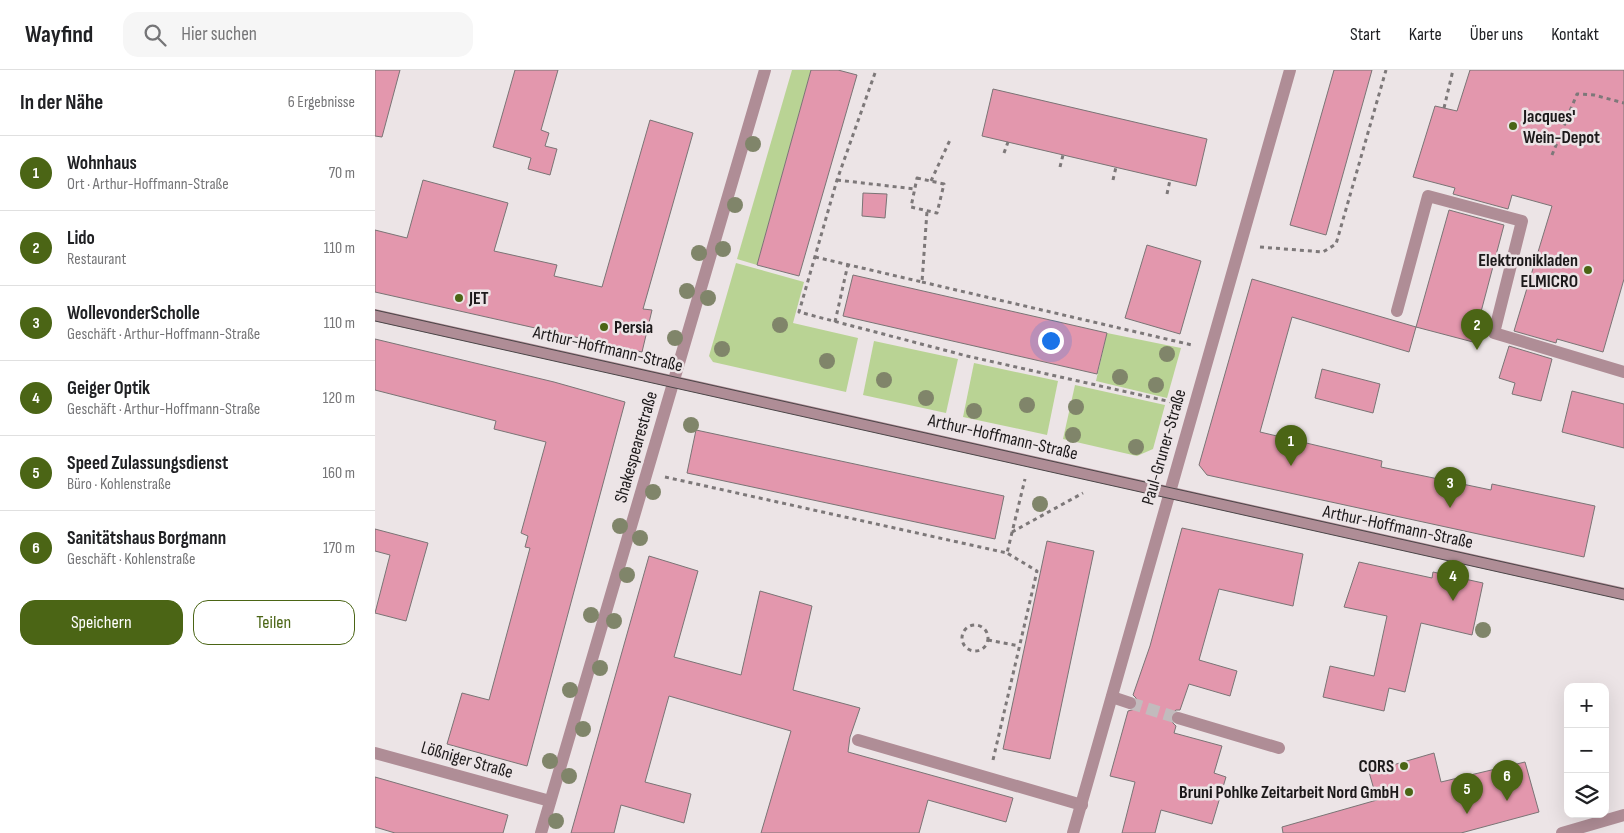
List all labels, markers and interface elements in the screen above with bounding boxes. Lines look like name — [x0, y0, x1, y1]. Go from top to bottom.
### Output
search box — [123, 12, 473, 57]
text: Wayfind — [25, 20, 93, 49]
icon: search — [141, 21, 169, 49]
text: Hier suchen — [181, 23, 257, 46]
text: Start — [1350, 24, 1381, 45]
text: Karte — [1409, 24, 1442, 45]
text: Über uns — [1470, 24, 1523, 45]
text: Kontakt — [1551, 24, 1599, 45]
text: In der Nähe — [20, 90, 103, 115]
text: 6 Ergebnisse — [288, 93, 355, 112]
place label: Jacques' Wein-Depot — [1522, 106, 1600, 148]
marker: Jacques' Wein-Depot — [1507, 120, 1519, 132]
text: Wohnhaus — [67, 152, 137, 175]
text: 1 — [33, 164, 39, 183]
text: 70 m — [329, 164, 355, 183]
text: Ort · Arthur-Hoffmann-Straße — [67, 175, 229, 194]
text: Lido — [67, 227, 95, 250]
text: 2 — [32, 239, 40, 258]
text: 110 m — [324, 239, 355, 258]
text: Restaurant — [67, 250, 126, 269]
place label: Elektronikladen ELMICRO — [1478, 250, 1578, 292]
marker: Elektronikladen ELMICRO — [1582, 264, 1594, 276]
place label: JET — [468, 288, 489, 309]
marker: JET — [453, 292, 465, 304]
text: WollevonderScholle — [67, 302, 200, 325]
pin: 2 — [1461, 309, 1493, 350]
text: 3 — [32, 314, 40, 333]
text: 110 m — [324, 314, 355, 333]
place label: Persia — [614, 317, 653, 338]
street label: Arthur-Hoffmann-Straße — [530, 321, 685, 376]
marker: Persia — [598, 321, 610, 333]
text: Geschäft · Arthur-Hoffmann-Straße — [67, 325, 260, 344]
your location — [1038, 328, 1064, 354]
text: Geiger Optik — [67, 377, 150, 400]
street label: Paul-Gruner-Straße — [1137, 387, 1191, 507]
text: 4 — [32, 389, 40, 408]
text: 120 m — [323, 389, 355, 408]
street label: Shakespearestraße — [610, 389, 662, 505]
text: Geschäft · Arthur-Hoffmann-Straße — [67, 400, 260, 419]
street label: Arthur-Hoffmann-Straße — [925, 409, 1080, 464]
pin: 1 — [1275, 425, 1307, 466]
text: Speed Zulassungsdienst — [67, 452, 228, 475]
text: 5 — [32, 464, 40, 483]
text: 160 m — [322, 464, 355, 483]
pin: 3 — [1434, 467, 1466, 508]
text: Büro · Kohlenstraße — [67, 475, 171, 494]
street label: Arthur-Hoffmann-Straße — [1320, 501, 1475, 553]
text: Sanitätshaus Borgmann — [67, 527, 226, 550]
text: 6 — [32, 539, 40, 558]
text: 170 m — [323, 539, 355, 558]
text: Geschäft · Kohlenstraße — [67, 550, 195, 569]
pin: 4 — [1437, 560, 1469, 601]
button: Speichern — [20, 600, 183, 645]
button: Teilen — [193, 600, 355, 645]
map controls — [1564, 683, 1609, 818]
button: + — [1564, 683, 1609, 728]
button: − — [1564, 728, 1609, 773]
street label: Lößniger Straße — [419, 737, 515, 783]
place label: CORS — [1359, 756, 1394, 777]
marker: CORS — [1398, 760, 1410, 772]
pin: 6 — [1491, 760, 1523, 801]
pin: 5 — [1451, 773, 1483, 814]
button: layers — [1564, 773, 1609, 818]
place label: Bruni Pohlke Zeitarbeit Nord GmbH — [1179, 782, 1399, 803]
marker: Bruni Pohlke Zeitarbeit Nord GmbH — [1403, 786, 1415, 798]

